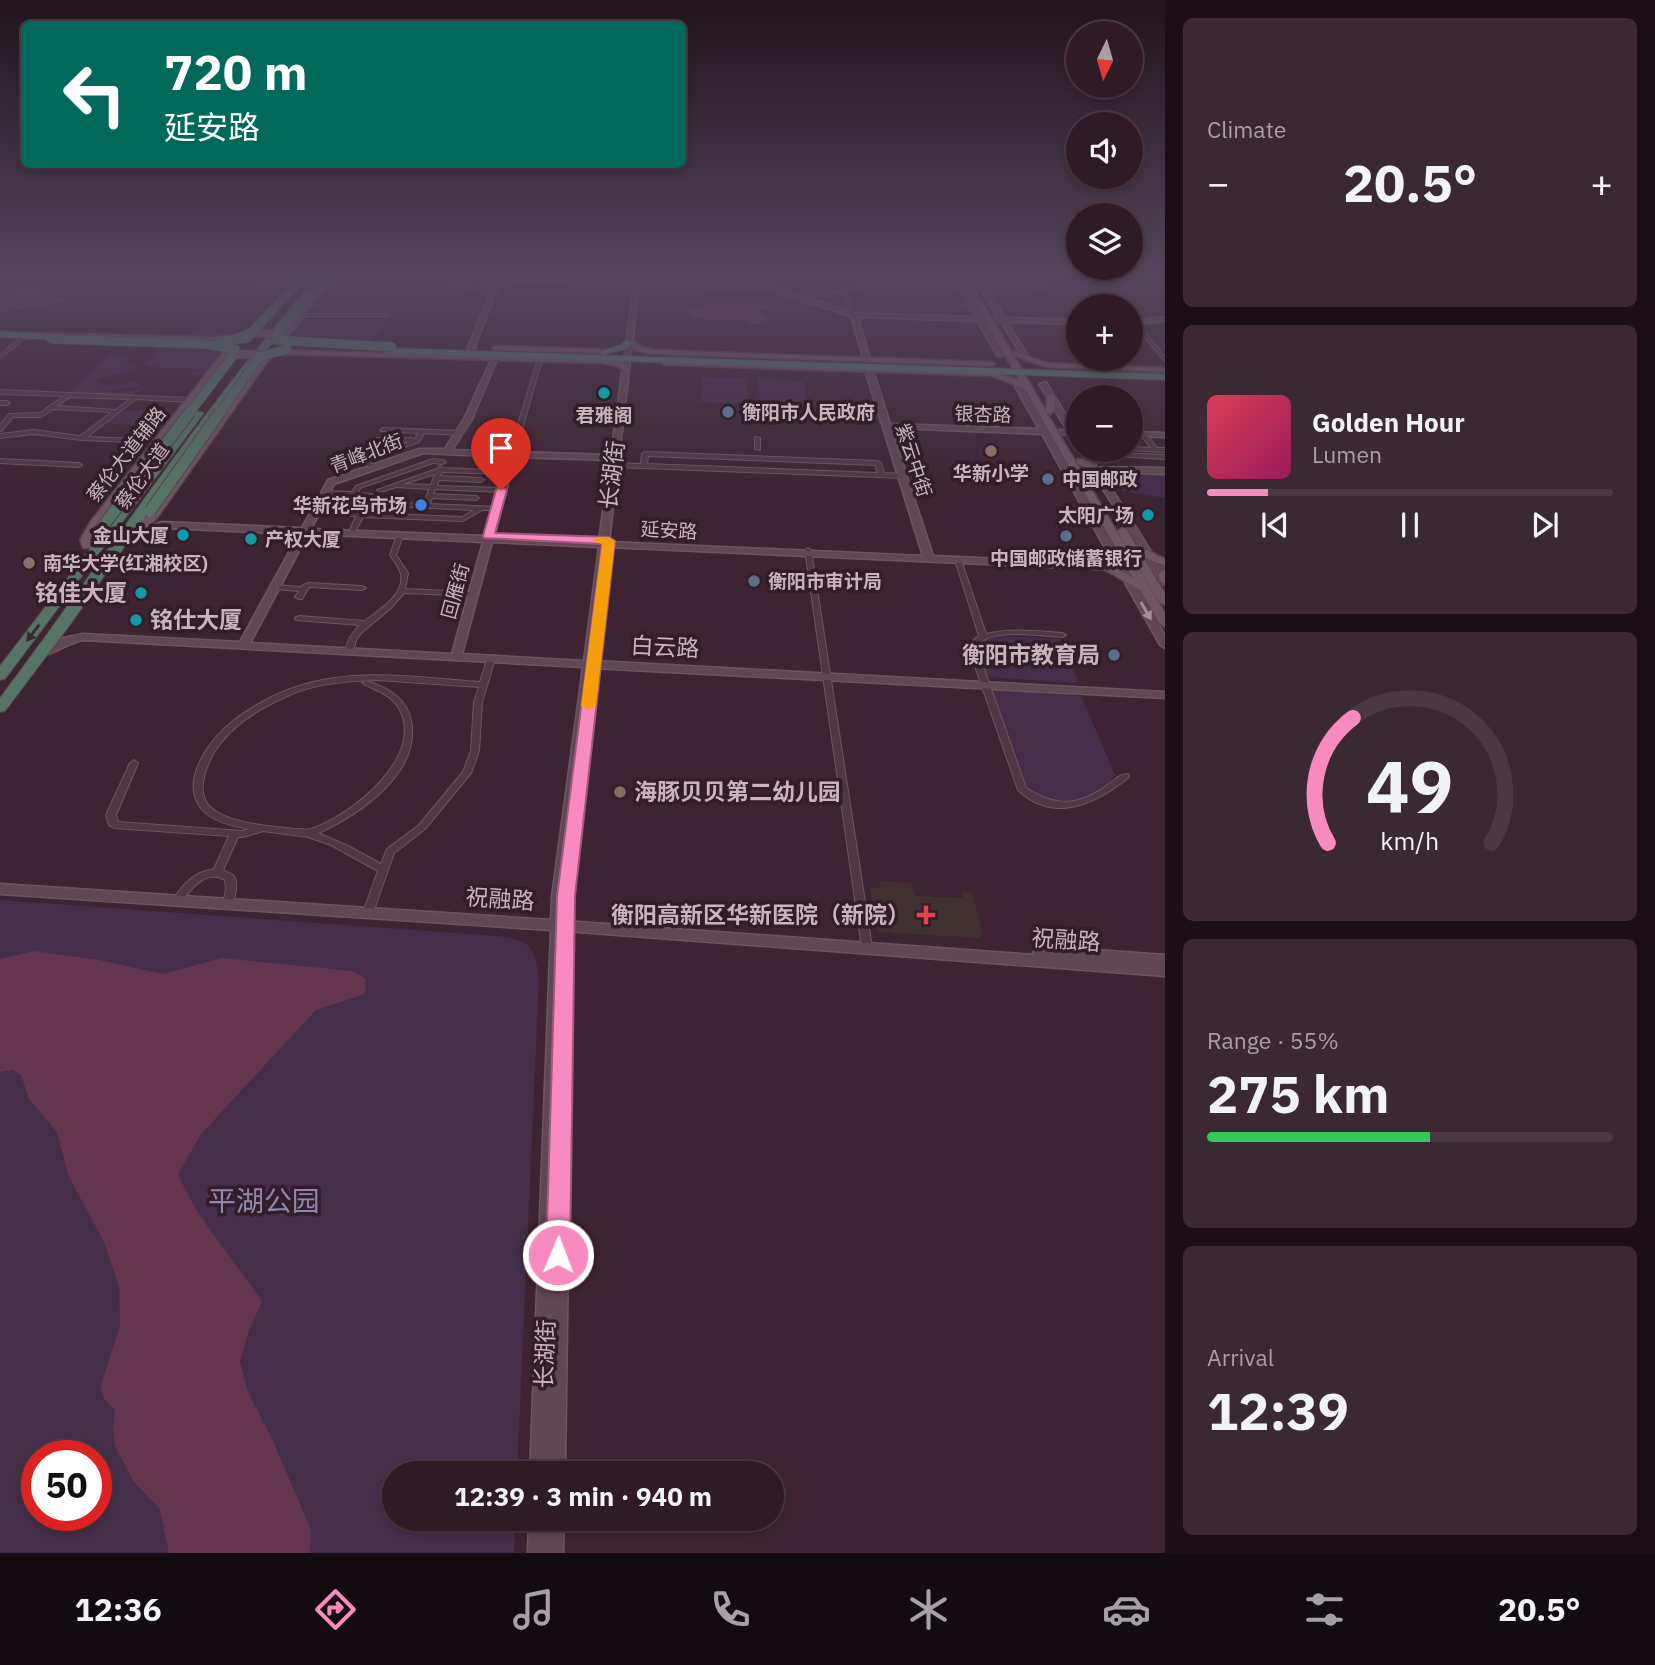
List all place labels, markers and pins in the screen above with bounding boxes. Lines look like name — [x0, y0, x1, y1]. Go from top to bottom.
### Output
marker: 君雅阁 — [596, 385, 612, 401]
place label: 衡阳市人民政府 — [742, 400, 875, 424]
place label: 君雅阁 — [575, 403, 633, 427]
marker: 衡阳市人民政府 — [720, 404, 736, 420]
pin — [471, 418, 531, 490]
marker: 华新小学 — [983, 443, 999, 459]
place label: 华新小学 — [953, 461, 1029, 485]
place label: 中国邮政 — [1062, 467, 1138, 491]
marker: 中国邮政 — [1040, 471, 1056, 487]
place label: 华新花鸟市场 — [293, 493, 407, 517]
marker: 华新花鸟市场 — [413, 497, 429, 513]
place label: 太阳广场 — [1058, 503, 1134, 527]
marker: 太阳广场 — [1140, 507, 1156, 523]
place label: 金山大厦 — [93, 523, 169, 547]
marker: 金山大厦 — [175, 527, 191, 543]
place label: 产权大厦 — [265, 527, 341, 551]
marker: 中国邮政储蓄银行 — [1058, 528, 1074, 544]
marker: 产权大厦 — [243, 531, 259, 547]
place label: 中国邮政储蓄银行 — [990, 546, 1142, 570]
place label: 南华大学(红湘校区) — [43, 551, 208, 575]
marker: 南华大学(红湘校区) — [21, 555, 37, 571]
place label: 衡阳市审计局 — [768, 569, 882, 593]
marker: 衡阳市审计局 — [746, 573, 762, 589]
place label: 铭佳大厦 — [35, 577, 127, 607]
marker: 铭佳大厦 — [133, 585, 149, 601]
place label: 铭仕大厦 — [150, 604, 242, 634]
marker: 铭仕大厦 — [128, 612, 144, 628]
place label: 衡阳市教育局 — [962, 639, 1100, 669]
marker: 衡阳市教育局 — [1106, 647, 1122, 663]
place label: 海豚贝贝第二幼儿园 — [634, 776, 841, 806]
marker: 海豚贝贝第二幼儿园 — [612, 784, 628, 800]
place label: 衡阳高新区华新医院（新院） — [611, 899, 910, 929]
marker: 衡阳高新区华新医院（新院） — [916, 905, 936, 925]

